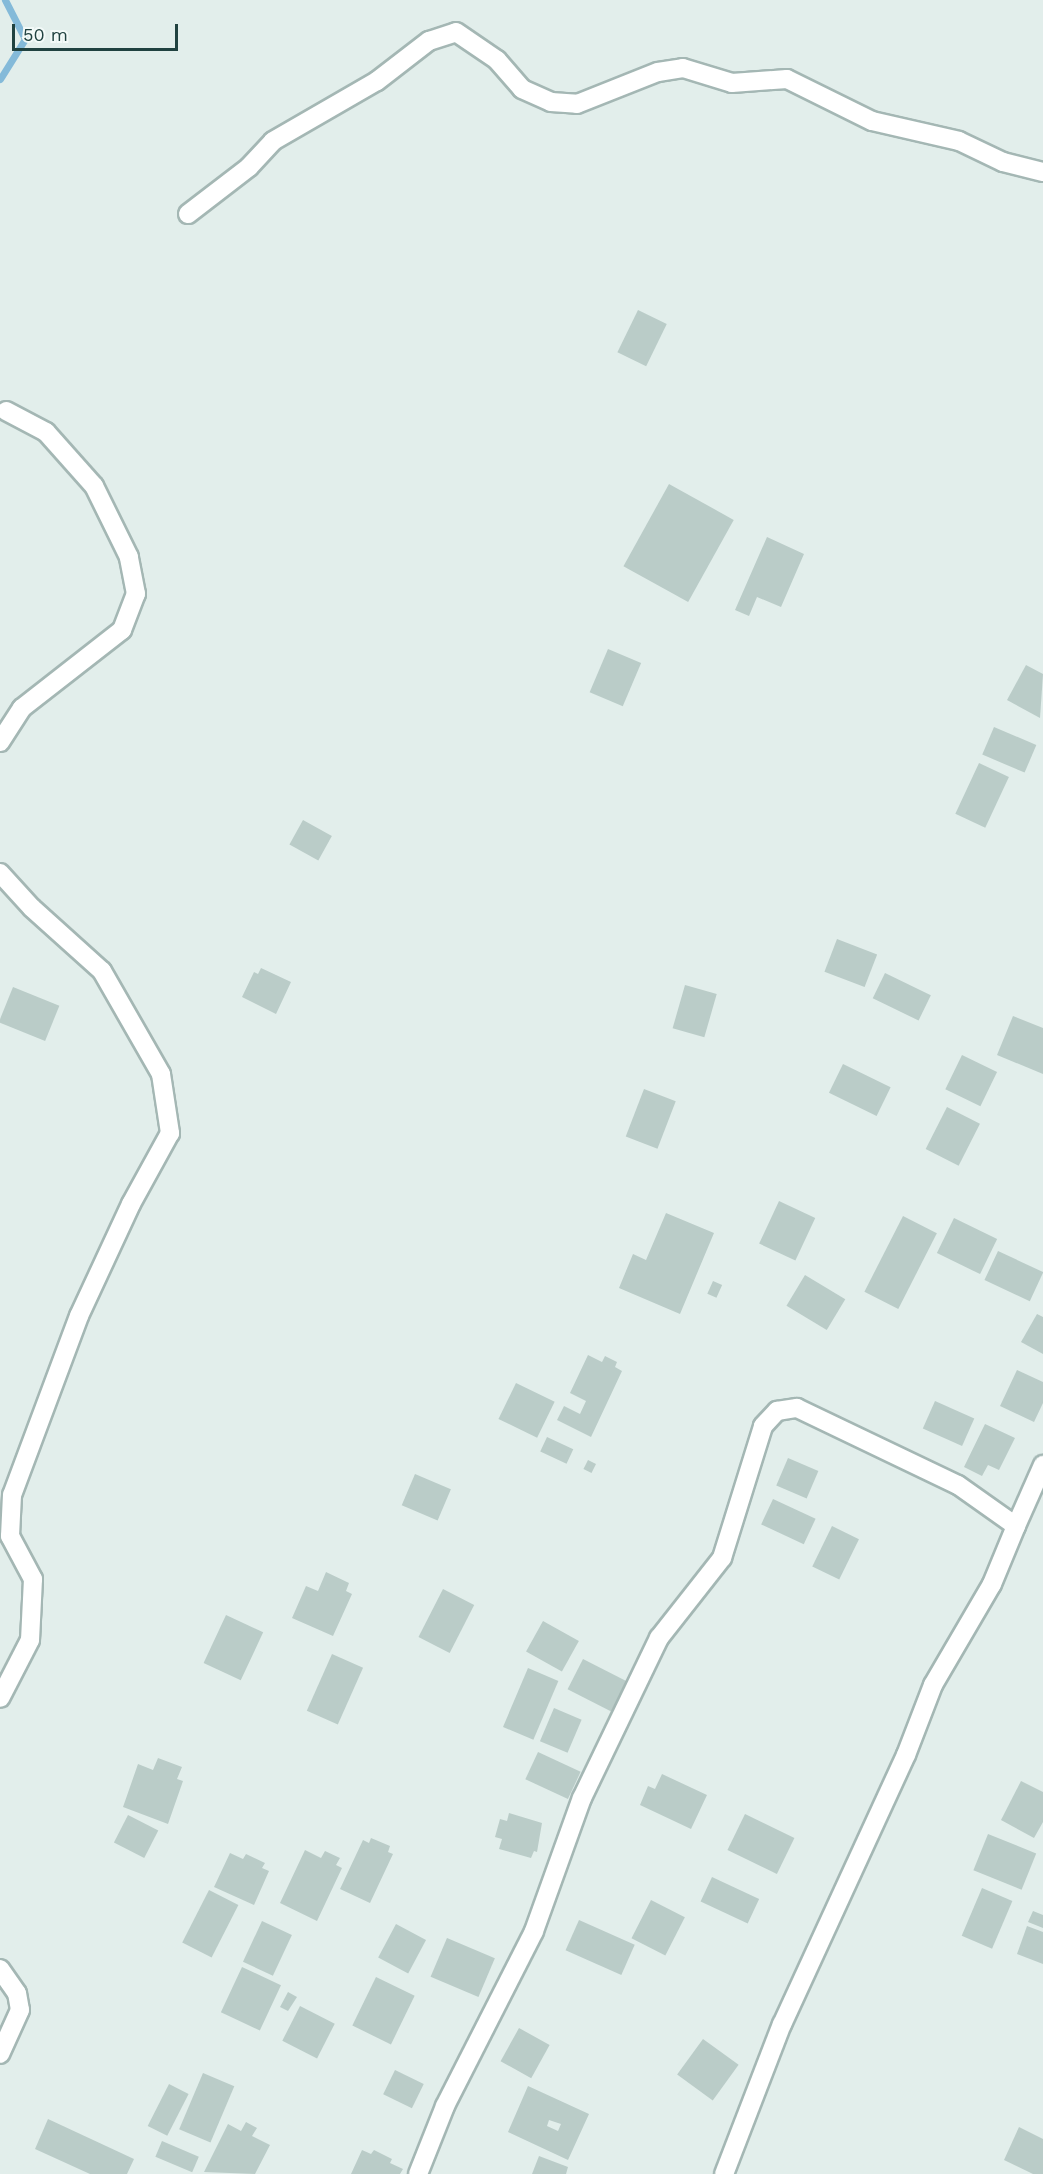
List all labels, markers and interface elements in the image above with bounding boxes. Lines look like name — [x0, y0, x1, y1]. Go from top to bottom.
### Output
scale bar — [15, 12, 182, 50]
text: 50 m — [23, 24, 68, 45]

